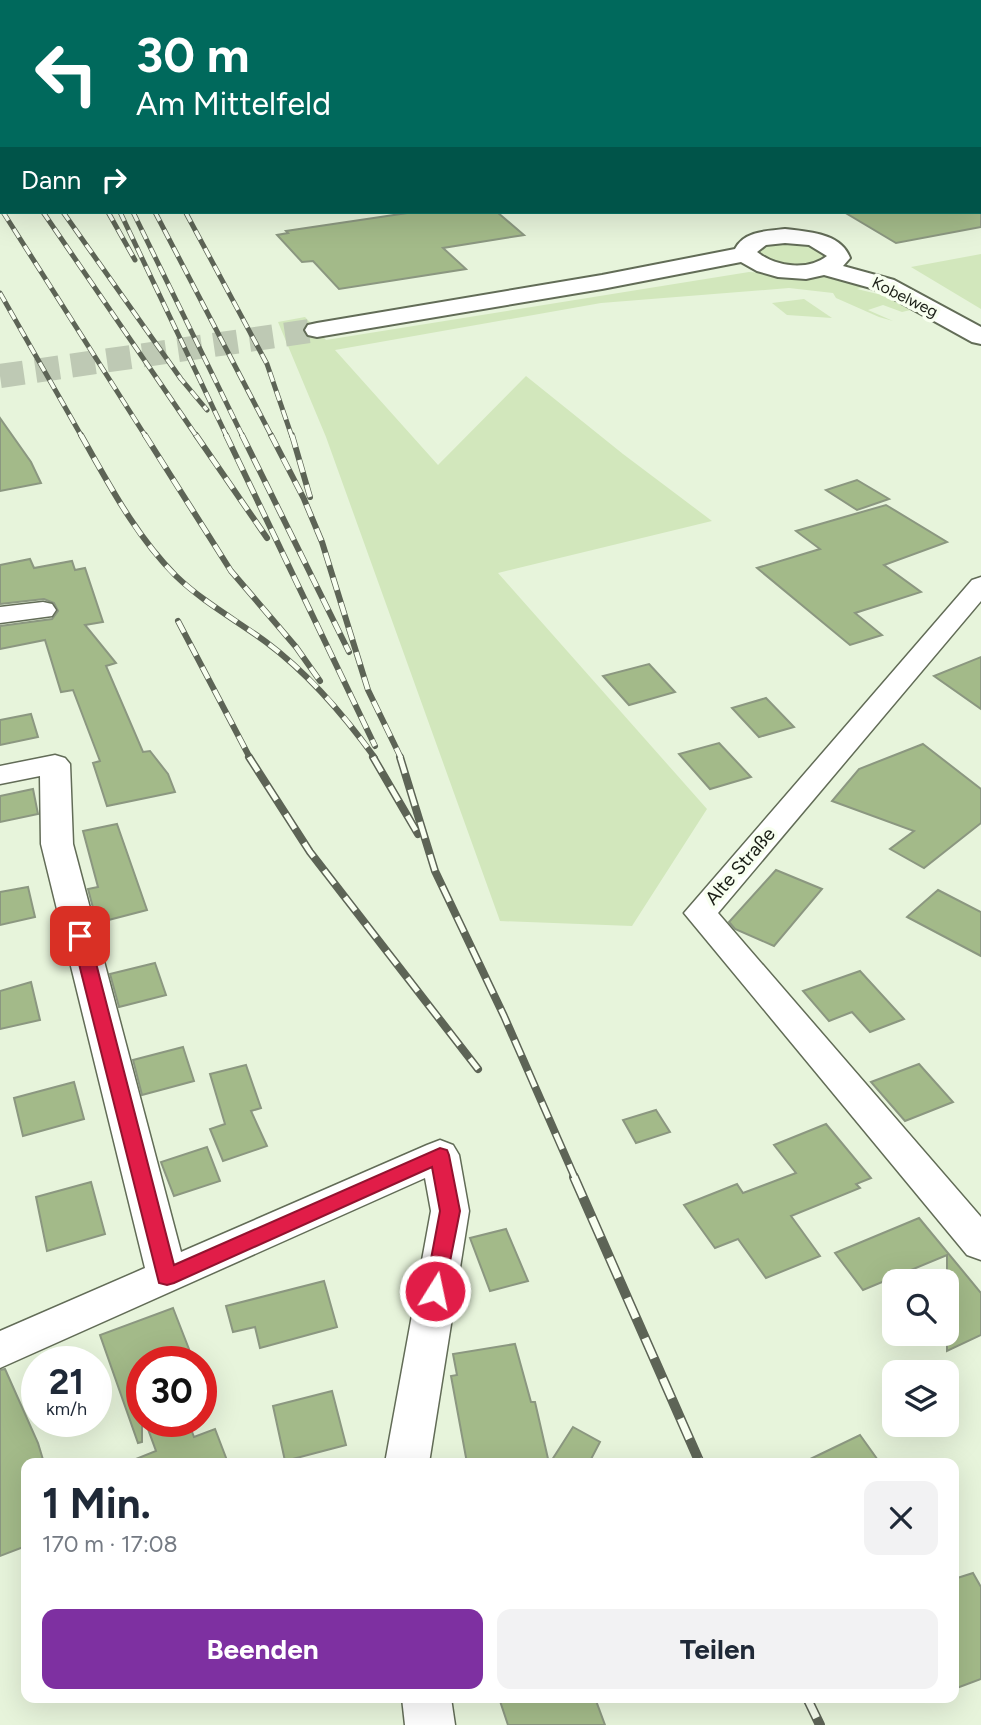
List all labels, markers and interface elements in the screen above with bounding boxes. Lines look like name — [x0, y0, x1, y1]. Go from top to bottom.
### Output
text: 30 m — [136, 25, 249, 84]
icon: left — [21, 28, 112, 119]
text: Am Mittelfeld — [136, 85, 331, 123]
icon: right — [95, 161, 133, 199]
text: Dann — [21, 164, 81, 196]
street label: Kobelweg — [869, 273, 941, 321]
street label: Alte Straße — [700, 822, 780, 910]
pin — [50, 906, 110, 966]
icon: arrive — [61, 917, 99, 955]
position arrow — [398, 1254, 472, 1328]
map controls — [882, 1269, 959, 1437]
button: search — [882, 1269, 959, 1346]
speed limit sign: 30 — [126, 1346, 217, 1437]
button: layers — [882, 1360, 959, 1437]
text: 21 — [49, 1361, 84, 1403]
text: km/h — [46, 1398, 87, 1420]
text: 1 Min. — [42, 1478, 151, 1529]
button: close — [864, 1481, 938, 1555]
text: 170 m · 17:08 — [42, 1530, 178, 1558]
button: Beenden — [42, 1609, 483, 1689]
button: Teilen — [497, 1609, 938, 1689]

